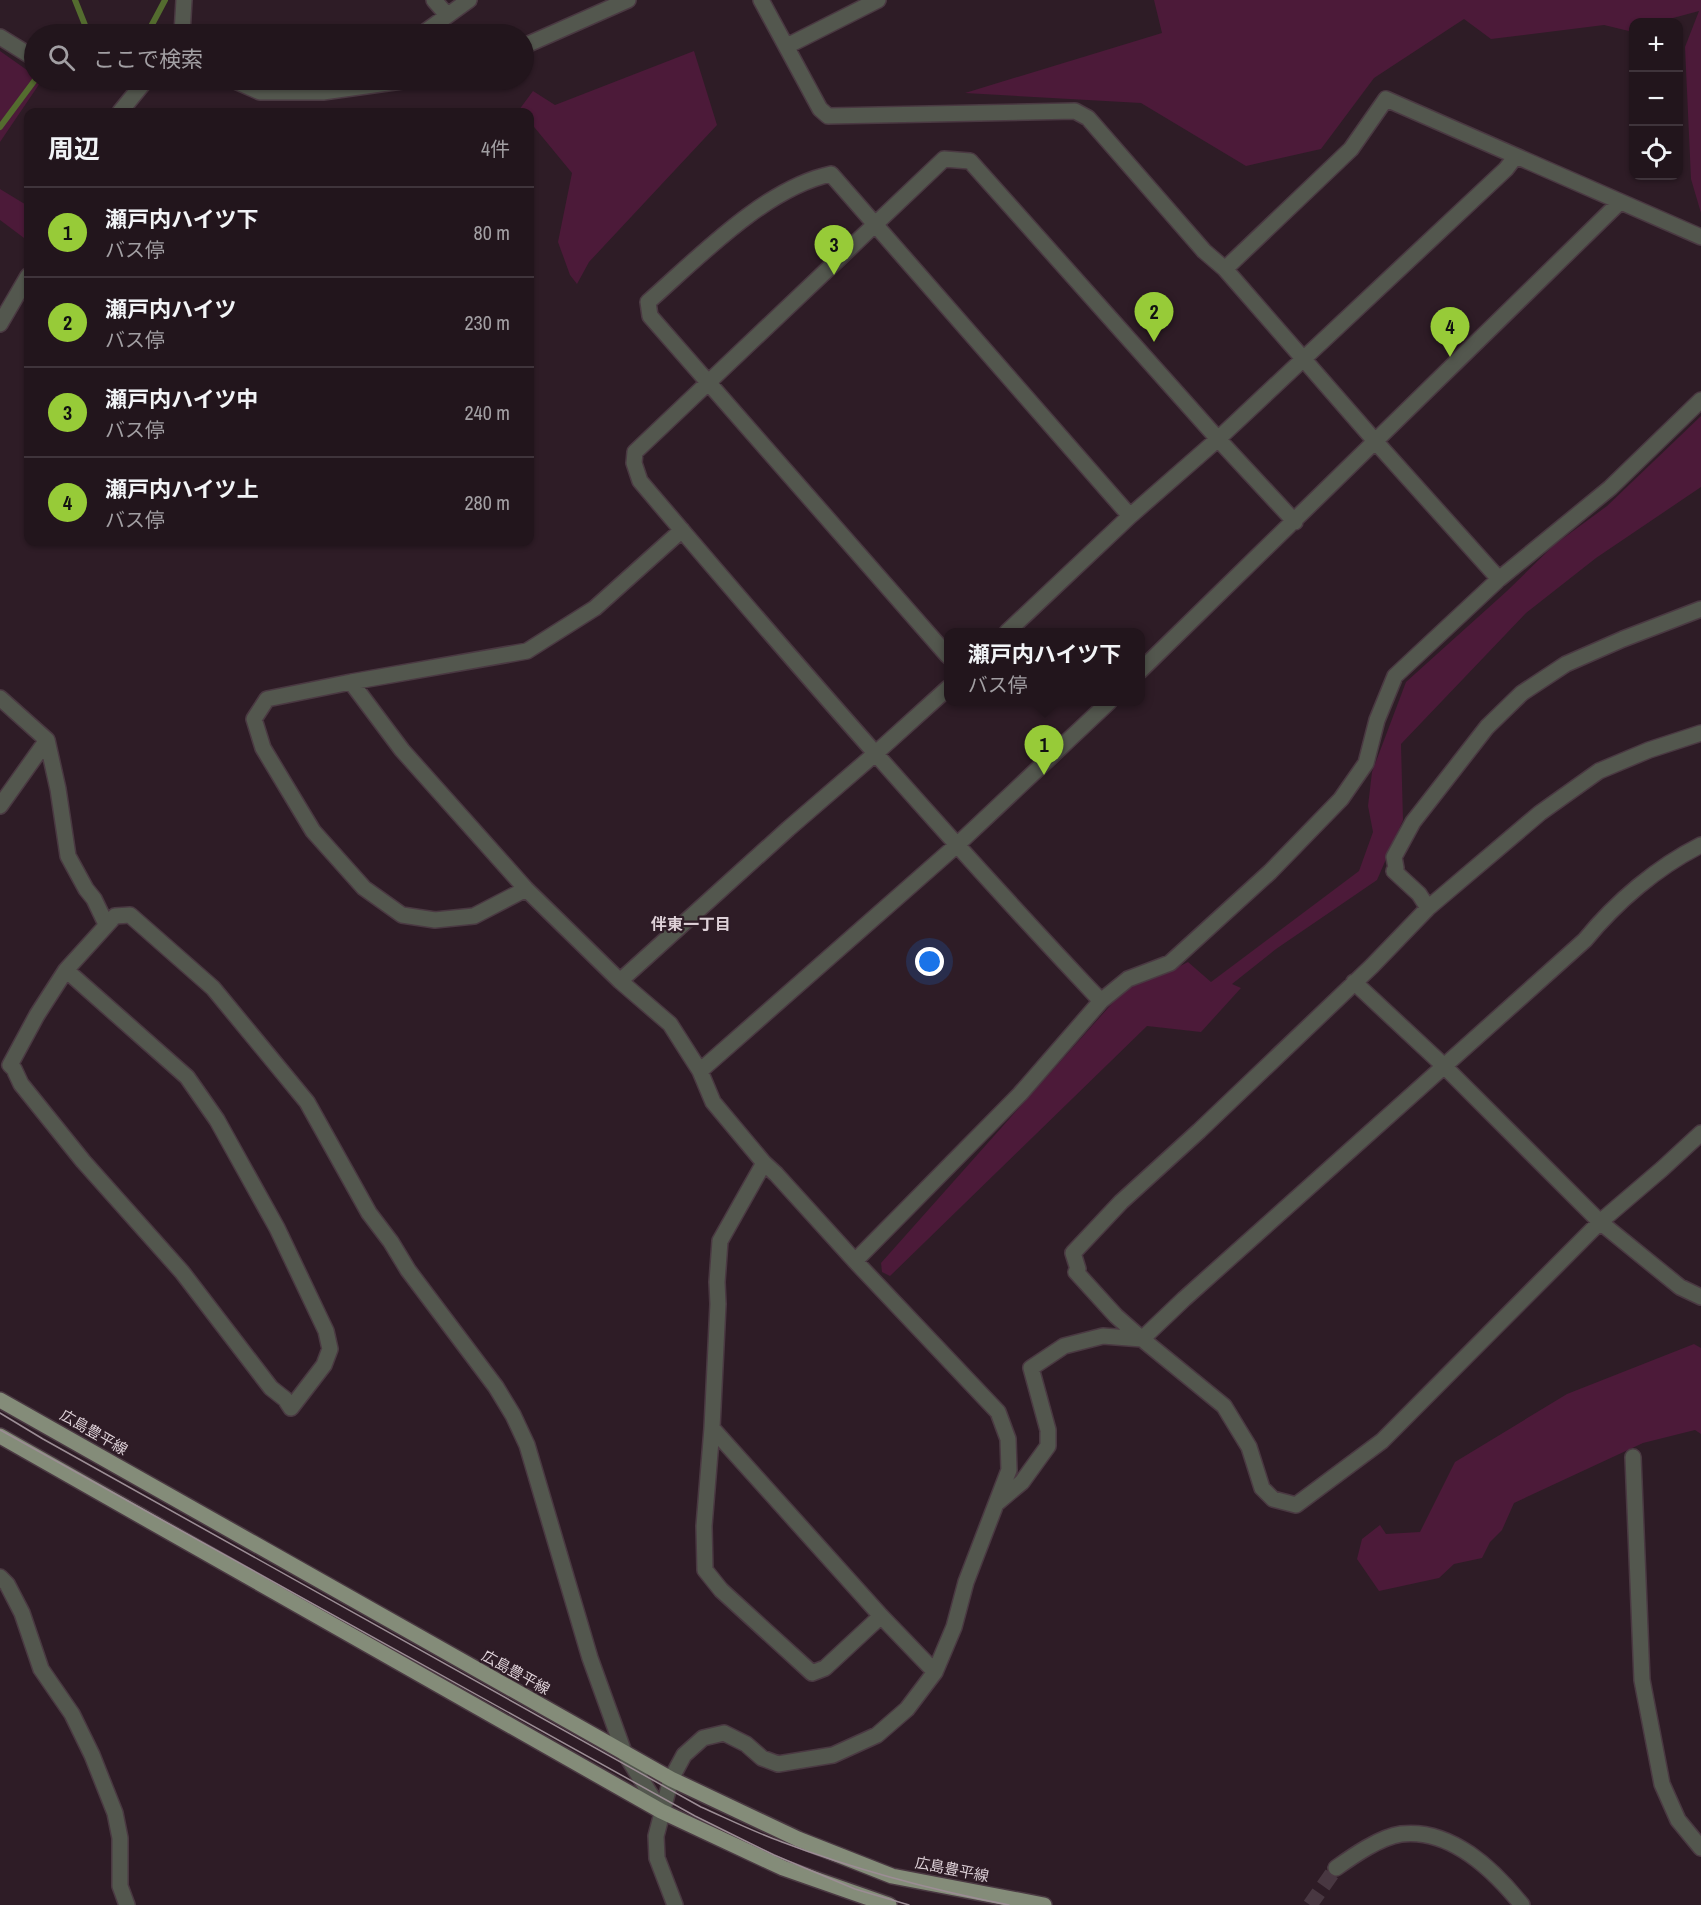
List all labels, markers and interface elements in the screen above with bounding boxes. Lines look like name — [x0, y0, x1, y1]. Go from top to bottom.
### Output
map controls — [1629, 18, 1683, 180]
button: + — [1629, 18, 1683, 72]
search box — [24, 24, 534, 90]
icon: search — [45, 41, 78, 74]
text: ここで検索 — [93, 44, 203, 74]
button: − — [1629, 72, 1683, 126]
button: locate — [1629, 126, 1683, 180]
text: 周辺 — [48, 131, 100, 166]
text: 4件 — [481, 135, 510, 162]
text: 瀬戸内ハイツ下 — [105, 204, 259, 234]
text: 1 — [63, 219, 72, 246]
text: 80 m — [474, 219, 510, 246]
pin: 3 — [814, 226, 854, 275]
text: バス停 — [105, 236, 165, 263]
pin: 2 — [1134, 292, 1174, 342]
text: 瀬戸内ハイツ — [105, 294, 237, 324]
pin: 4 — [1430, 308, 1470, 357]
text: 2 — [63, 309, 72, 336]
text: 230 m — [464, 309, 510, 336]
text: バス停 — [105, 326, 165, 353]
text: 瀬戸内ハイツ中 — [105, 384, 259, 414]
text: 3 — [63, 399, 72, 426]
text: 240 m — [464, 399, 510, 426]
text: バス停 — [105, 416, 165, 443]
text: 瀬戸内ハイツ上 — [105, 474, 259, 504]
text: 4 — [63, 489, 72, 516]
text: 280 m — [464, 489, 510, 516]
text: バス停 — [105, 506, 165, 533]
popup — [944, 628, 1145, 706]
text: 瀬戸内ハイツ下 — [968, 639, 1121, 669]
text: バス停 — [968, 671, 1028, 698]
pin: 1 — [1024, 726, 1064, 775]
district label: 伴東一丁目 — [650, 913, 731, 935]
your location — [915, 947, 944, 976]
street label: 広島豊平線 — [56, 1404, 132, 1460]
street label: 広島豊平線 — [478, 1645, 554, 1699]
street label: 広島豊平線 — [913, 1852, 991, 1886]

